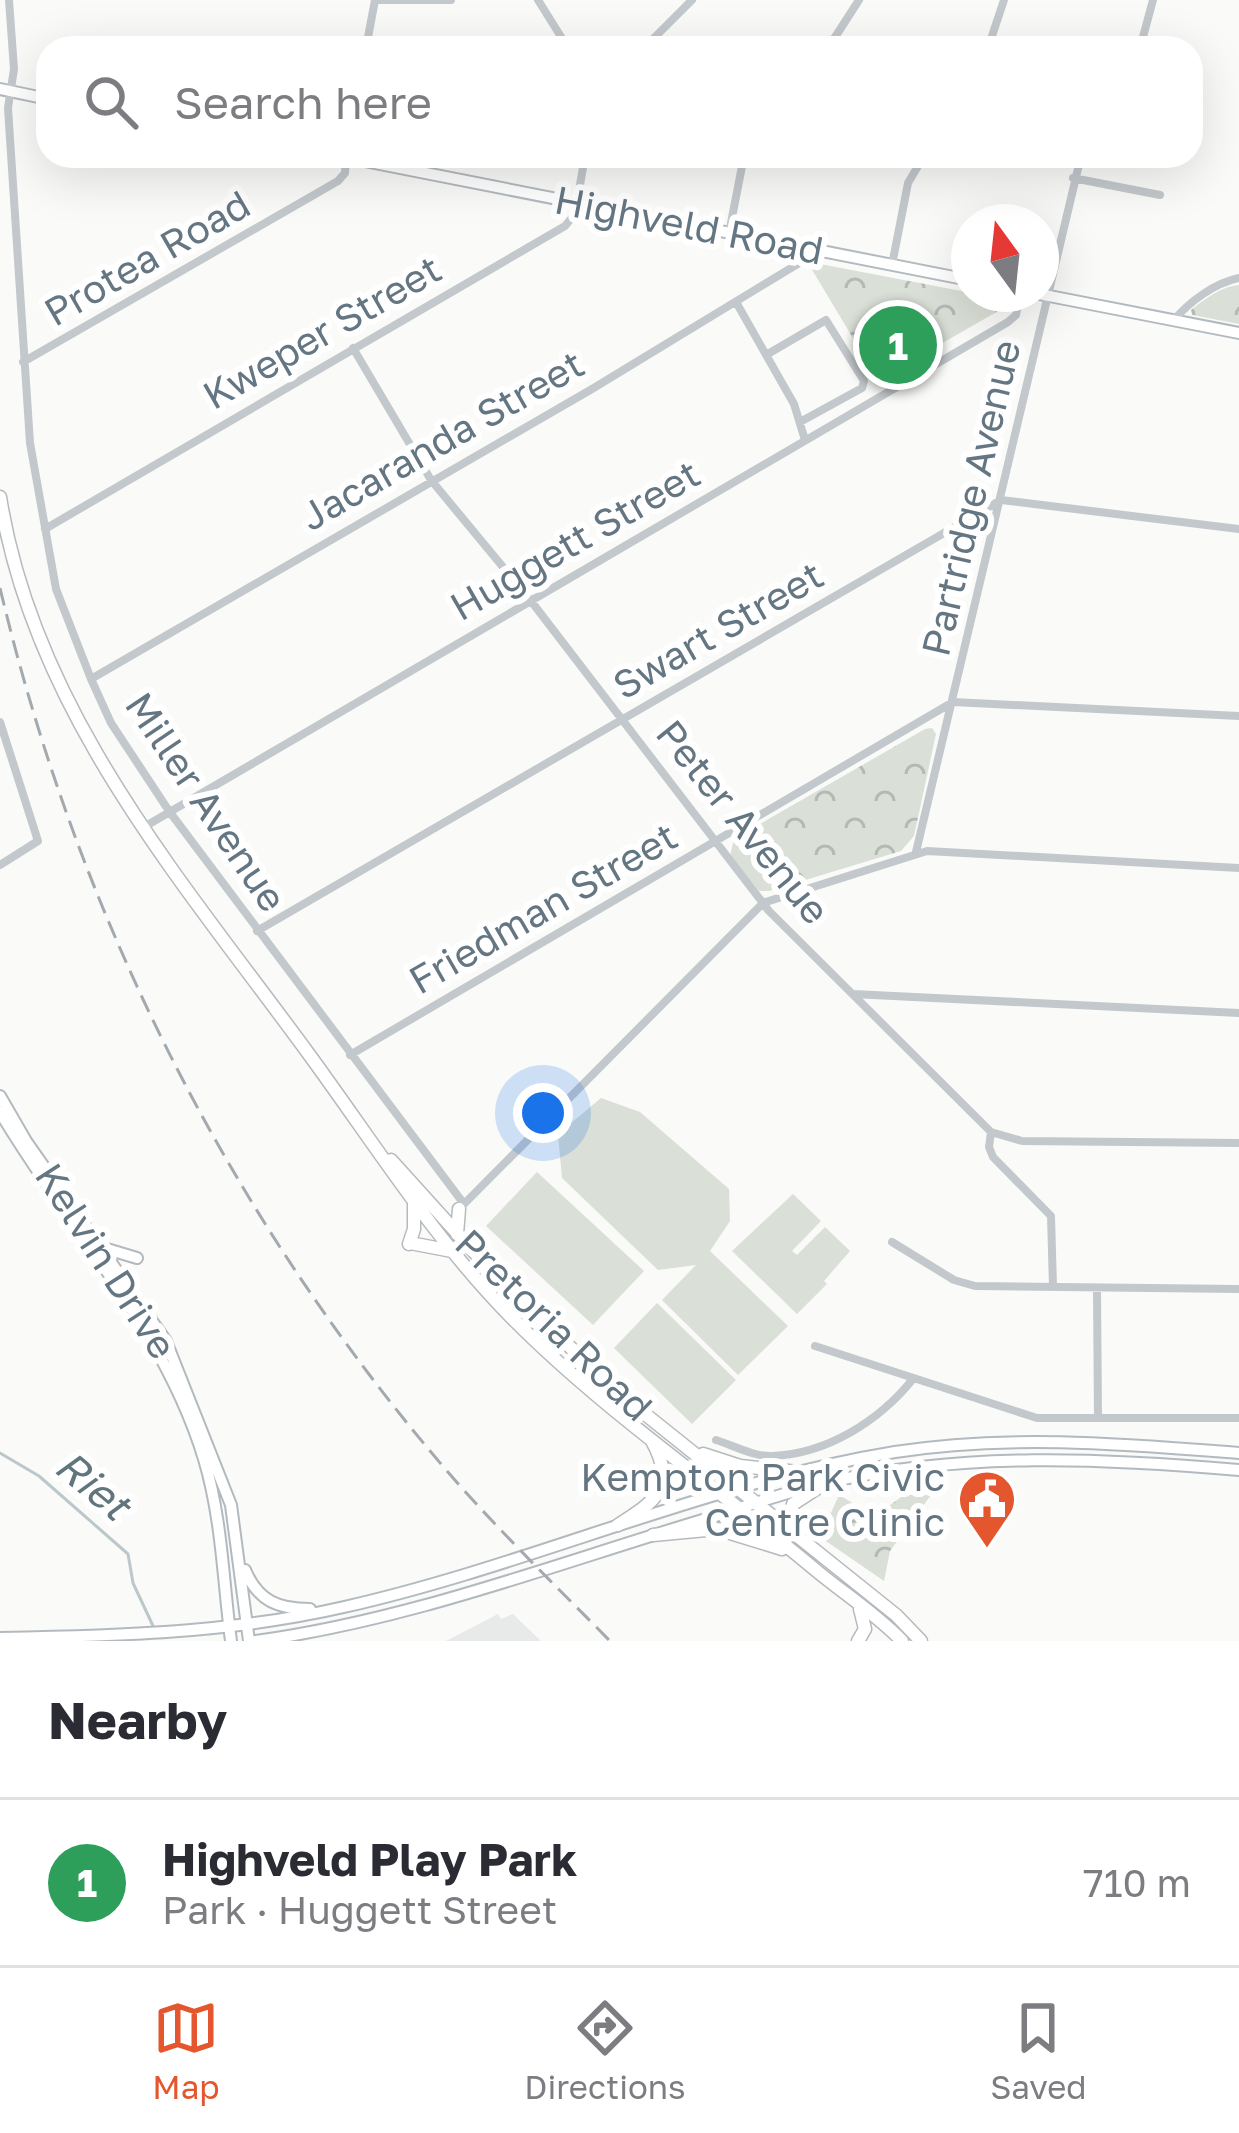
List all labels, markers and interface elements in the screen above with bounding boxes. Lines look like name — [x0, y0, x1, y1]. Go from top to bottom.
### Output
search box — [36, 36, 1203, 168]
icon: search — [78, 69, 144, 135]
text: Search here — [174, 75, 432, 129]
street label: Highveld Road — [551, 175, 827, 274]
street label: Protea Road — [36, 180, 258, 335]
north arrow — [951, 204, 1059, 312]
street label: Kweper Street — [195, 245, 449, 419]
pin: 1 — [859, 300, 937, 390]
street label: Partridge Avenue — [911, 336, 1030, 660]
street label: Jacaranda Street — [292, 339, 592, 540]
street label: Huggett Street — [442, 449, 708, 630]
street label: Swart Street — [605, 551, 831, 708]
street label: Miller Avenue — [116, 683, 297, 920]
street label: Peter Avenue — [647, 710, 840, 933]
street label: Friedman Street — [401, 812, 685, 1003]
your location — [513, 1083, 573, 1143]
street label: Kelvin Drive — [26, 1154, 187, 1367]
street label: Pretoria Road — [446, 1219, 662, 1430]
water label: Riet — [47, 1439, 144, 1532]
place label: Kempton Park Civic Centre Clinic — [580, 1453, 945, 1545]
public building icon: Kempton Park Civic Centre Clinic — [956, 1468, 1018, 1550]
text: Nearby — [48, 1689, 227, 1750]
text: Highveld Play Park — [162, 1832, 577, 1886]
text: 1 — [77, 1859, 97, 1906]
text: 710 m — [1083, 1859, 1191, 1906]
text: Park · Huggett Street — [162, 1886, 557, 1933]
tab: Map — [152, 1995, 220, 2106]
tab: Directions — [524, 1995, 686, 2106]
tab: Saved — [990, 1995, 1087, 2106]

